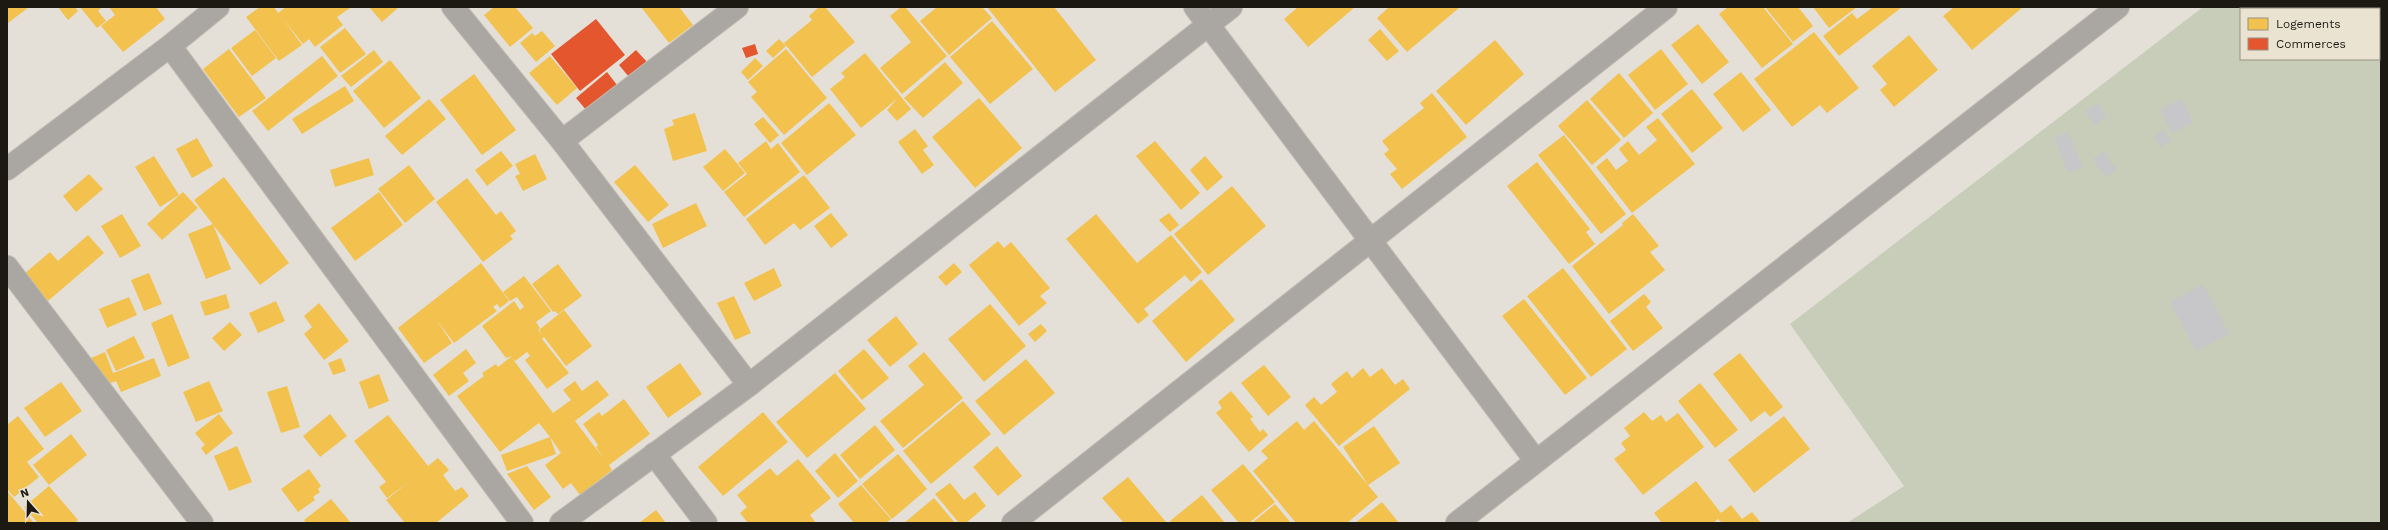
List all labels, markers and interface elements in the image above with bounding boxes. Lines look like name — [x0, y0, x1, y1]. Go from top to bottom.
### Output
legend — [2240, 8, 2380, 60]
text: Logements — [2276, 17, 2341, 31]
text: Commerces — [2276, 37, 2346, 51]
north arrow — [8, 482, 48, 522]
text: N — [19, 486, 31, 501]

